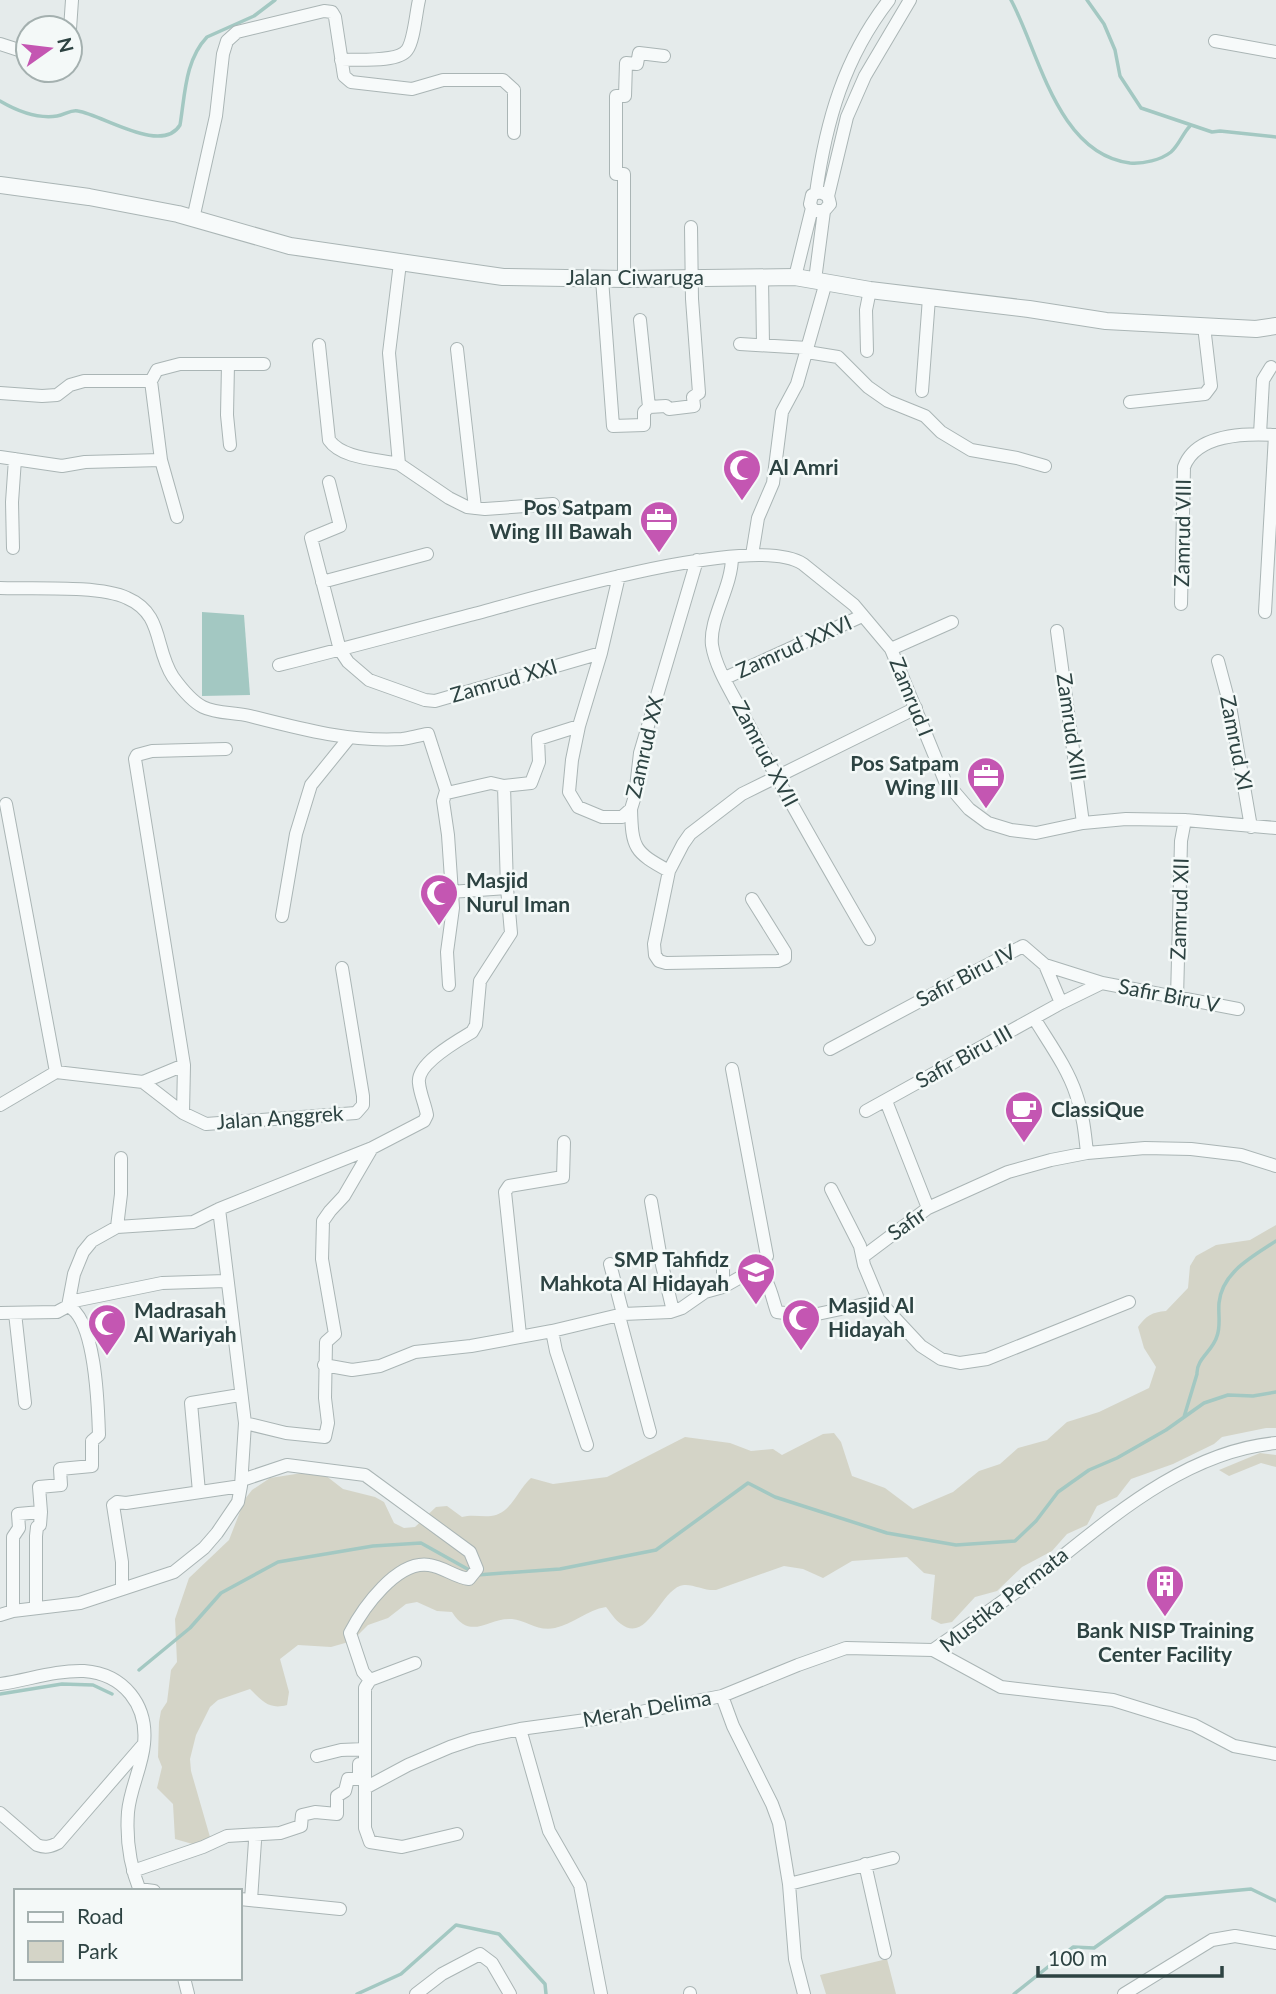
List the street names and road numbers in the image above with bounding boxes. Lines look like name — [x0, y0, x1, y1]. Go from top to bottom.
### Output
street label: Jalan Ciwaruga — [566, 264, 704, 289]
street label: Zamrud VIII — [1168, 479, 1195, 587]
street label: Zamrud XXVI — [732, 609, 855, 682]
street label: Zamrud XXI — [447, 652, 560, 707]
street label: Zamrud I — [885, 653, 939, 739]
street label: Zamrud XIII — [1053, 672, 1092, 782]
street label: Zamrud XX — [620, 693, 668, 800]
street label: Zamrud XI — [1216, 693, 1259, 792]
street label: Zamrud XVII — [728, 696, 805, 811]
street label: Zamrud XII — [1164, 857, 1193, 960]
street label: Safir Biru IV — [911, 938, 1020, 1011]
street label: Safir Biru V — [1116, 972, 1223, 1017]
street label: Safir Biru III — [910, 1019, 1016, 1093]
street label: Jalan Anggrek — [216, 1100, 345, 1133]
street label: Safir — [882, 1201, 930, 1245]
street label: Mustika Permata — [934, 1541, 1072, 1657]
street label: Merah Delima — [581, 1684, 713, 1731]

